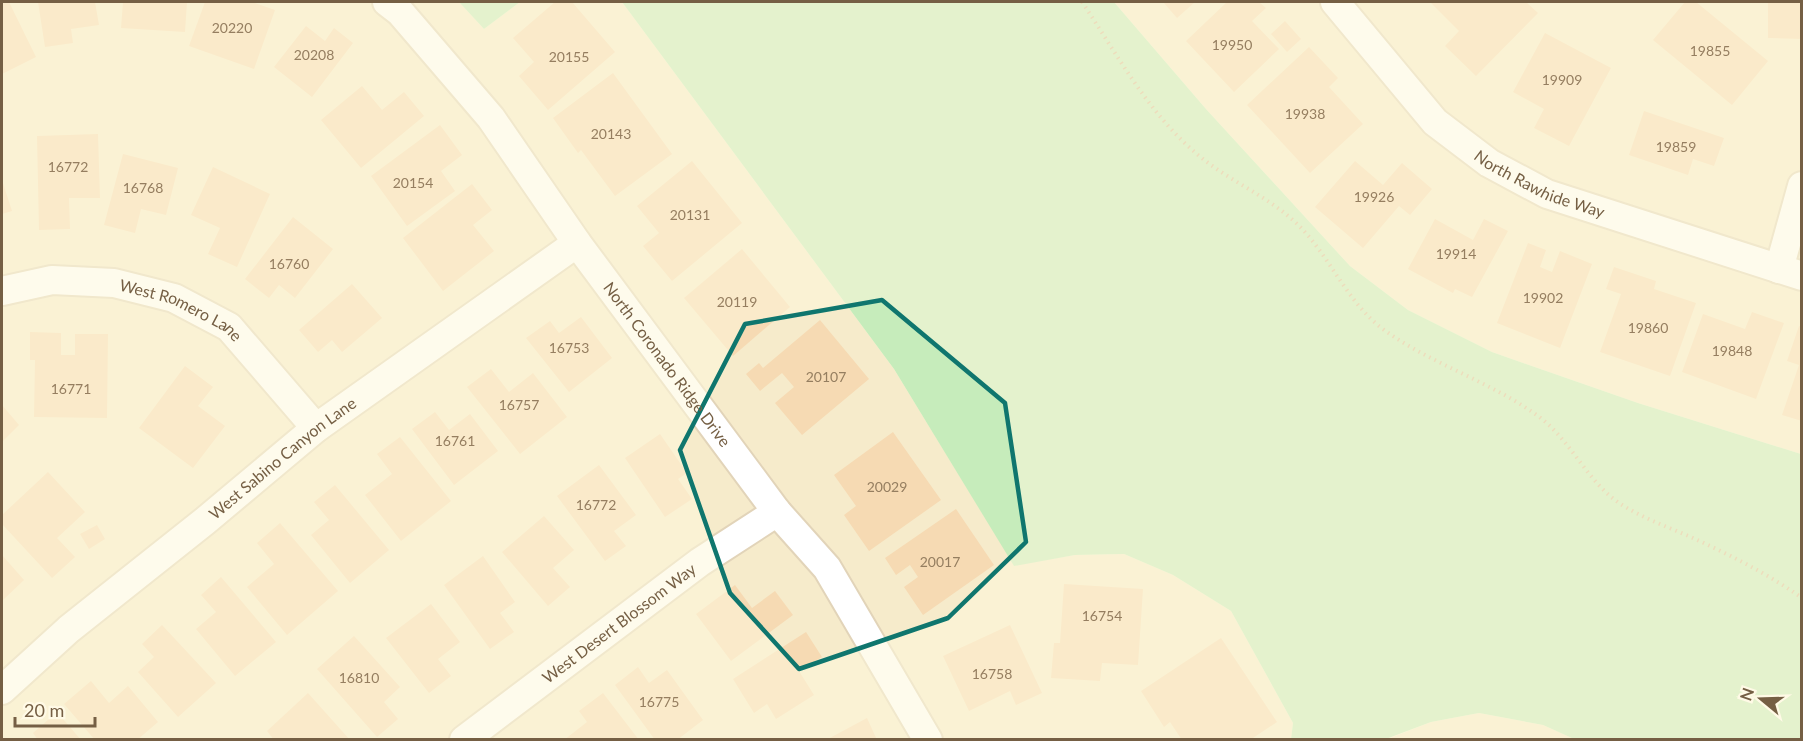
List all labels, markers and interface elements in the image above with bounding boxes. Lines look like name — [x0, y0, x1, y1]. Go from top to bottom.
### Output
house number: 20220 — [212, 19, 252, 36]
house number: 19950 — [1212, 36, 1252, 53]
house number: 19855 — [1690, 42, 1730, 59]
house number: 20208 — [294, 46, 334, 63]
house number: 20155 — [549, 48, 589, 65]
house number: 19909 — [1542, 71, 1582, 88]
house number: 19938 — [1285, 105, 1325, 122]
house number: 20143 — [591, 125, 631, 142]
house number: 19859 — [1656, 138, 1696, 155]
street label: North Rawhide Way — [1471, 145, 1608, 221]
house number: 16772 — [48, 158, 88, 175]
house number: 20154 — [393, 174, 433, 191]
house number: 16768 — [123, 179, 163, 196]
house number: 19926 — [1354, 188, 1394, 205]
house number: 20131 — [670, 206, 710, 223]
house number: 19914 — [1436, 245, 1476, 262]
house number: 16760 — [269, 255, 309, 272]
street label: West Romero Lane — [118, 275, 247, 345]
street label: North Coronado Ridge Drive — [600, 278, 735, 450]
house number: 19902 — [1523, 289, 1563, 306]
house number: 20119 — [717, 293, 757, 310]
house number: 19860 — [1628, 319, 1668, 336]
house number: 16753 — [549, 339, 589, 356]
house number: 19848 — [1712, 342, 1752, 359]
house number: 20107 — [806, 368, 846, 385]
house number: 16771 — [51, 380, 91, 397]
street label: West Sabino Canyon Lane — [205, 393, 359, 523]
house number: 16757 — [499, 396, 539, 413]
house number: 16761 — [435, 432, 475, 449]
house number: 20029 — [867, 478, 907, 495]
house number: 16772 — [576, 496, 616, 513]
house number: 20017 — [920, 553, 960, 570]
street label: West Desert Blossom Way — [538, 558, 700, 687]
house number: 16754 — [1082, 607, 1122, 624]
house number: 16758 — [972, 665, 1012, 682]
house number: 16810 — [339, 669, 379, 686]
north arrow — [1731, 669, 1791, 729]
text: N — [1735, 685, 1757, 703]
scale bar — [15, 690, 94, 728]
house number: 16775 — [639, 693, 679, 710]
text: 20 m — [24, 699, 64, 721]

